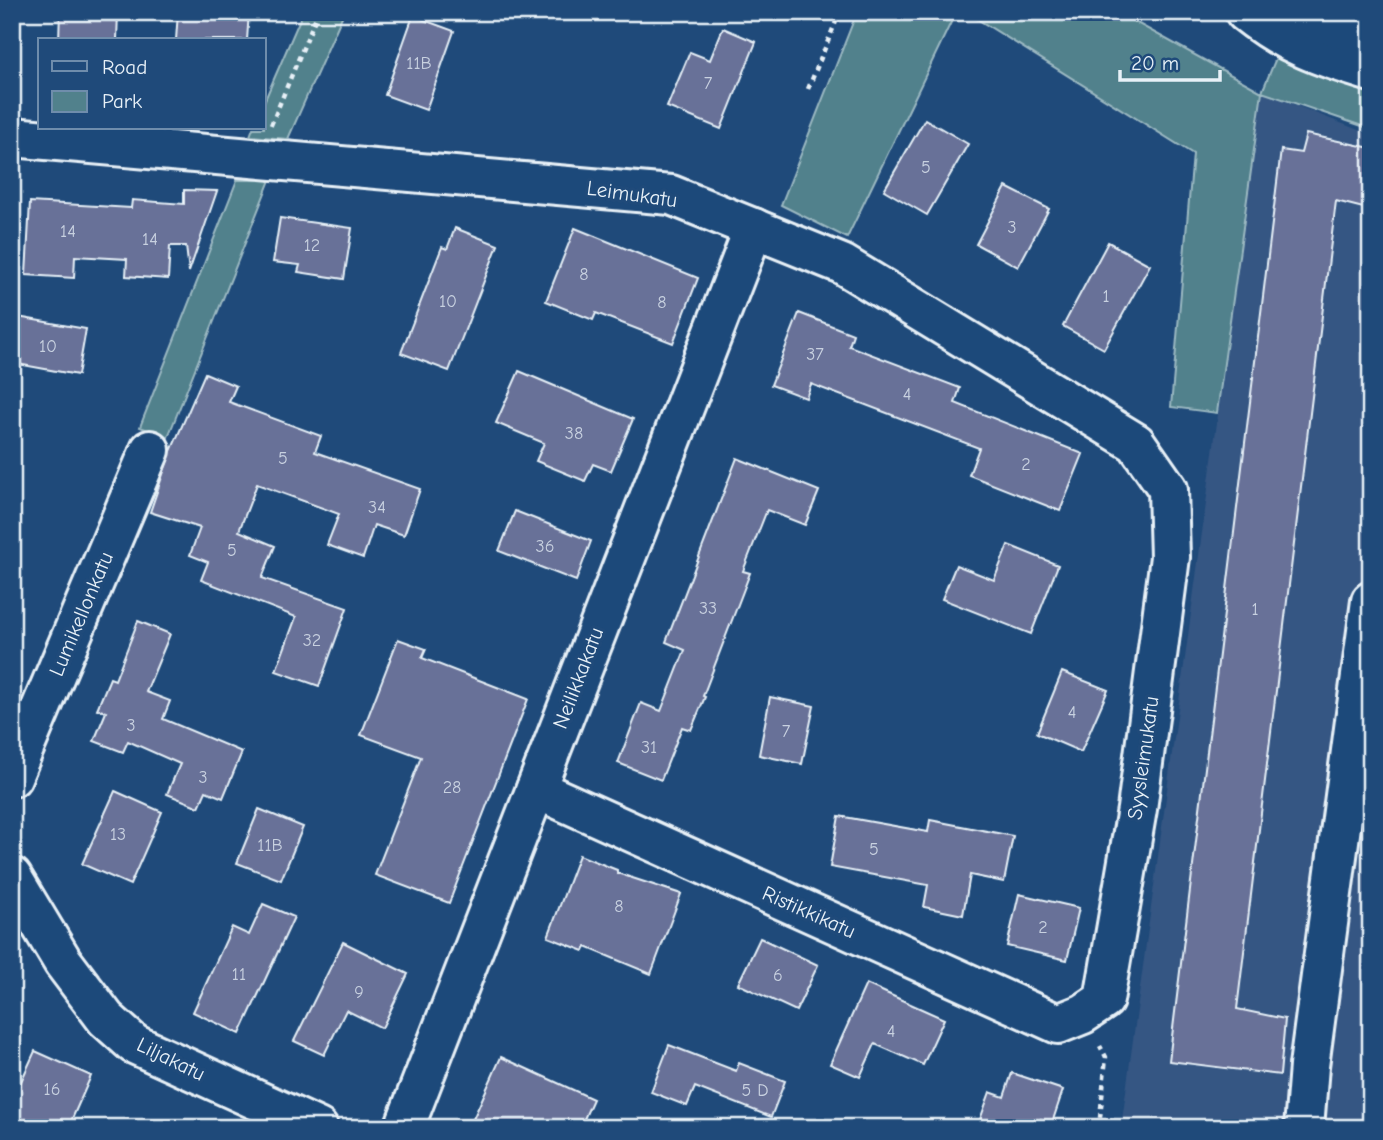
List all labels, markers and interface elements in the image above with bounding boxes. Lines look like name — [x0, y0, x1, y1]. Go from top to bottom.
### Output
legend — [38, 38, 266, 130]
scale bar — [1120, 38, 1220, 82]
text: 20 m — [1131, 51, 1179, 75]
house number: 11B — [406, 53, 432, 74]
text: Road — [102, 55, 147, 79]
house number: 7 — [704, 73, 713, 94]
text: Park — [102, 89, 142, 113]
house number: 5 — [921, 157, 931, 178]
street label: Leimukatu — [585, 176, 679, 212]
house number: 3 — [1007, 217, 1017, 238]
house number: 14 — [60, 221, 76, 242]
house number: 14 — [142, 229, 158, 250]
house number: 12 — [304, 235, 320, 256]
house number: 8 — [579, 264, 589, 285]
house number: 1 — [1102, 286, 1110, 307]
house number: 10 — [439, 291, 457, 312]
house number: 8 — [657, 292, 667, 313]
house number: 10 — [39, 336, 57, 357]
house number: 37 — [806, 344, 824, 365]
house number: 4 — [903, 384, 911, 405]
house number: 38 — [565, 423, 583, 444]
house number: 5 — [278, 448, 288, 469]
house number: 2 — [1021, 454, 1031, 475]
house number: 34 — [368, 497, 386, 518]
house number: 36 — [536, 536, 554, 557]
house number: 5 — [227, 540, 237, 561]
street label: Lumikellonkatu — [44, 548, 118, 680]
house number: 33 — [699, 598, 717, 619]
house number: 1 — [1251, 599, 1259, 620]
street label: Neilikkakatu — [548, 624, 608, 732]
house number: 32 — [303, 630, 321, 651]
street label: Syysleimukatu — [1122, 695, 1164, 821]
house number: 4 — [1068, 702, 1076, 723]
house number: 3 — [126, 715, 136, 736]
house number: 7 — [782, 721, 791, 742]
house number: 31 — [641, 737, 657, 758]
house number: 3 — [198, 767, 208, 788]
house number: 28 — [443, 777, 461, 798]
house number: 13 — [110, 824, 126, 845]
house number: 11B — [257, 835, 283, 856]
house number: 5 — [869, 839, 879, 860]
street label: Ristikkikatu — [759, 881, 859, 943]
house number: 8 — [614, 896, 624, 917]
house number: 2 — [1038, 917, 1048, 938]
house number: 11 — [232, 964, 246, 985]
house number: 6 — [773, 965, 783, 986]
house number: 9 — [354, 982, 364, 1003]
house number: 4 — [887, 1021, 895, 1042]
street label: Liljakatu — [133, 1032, 209, 1086]
house number: 16 — [44, 1079, 60, 1100]
house number: 5 D — [741, 1080, 769, 1101]

